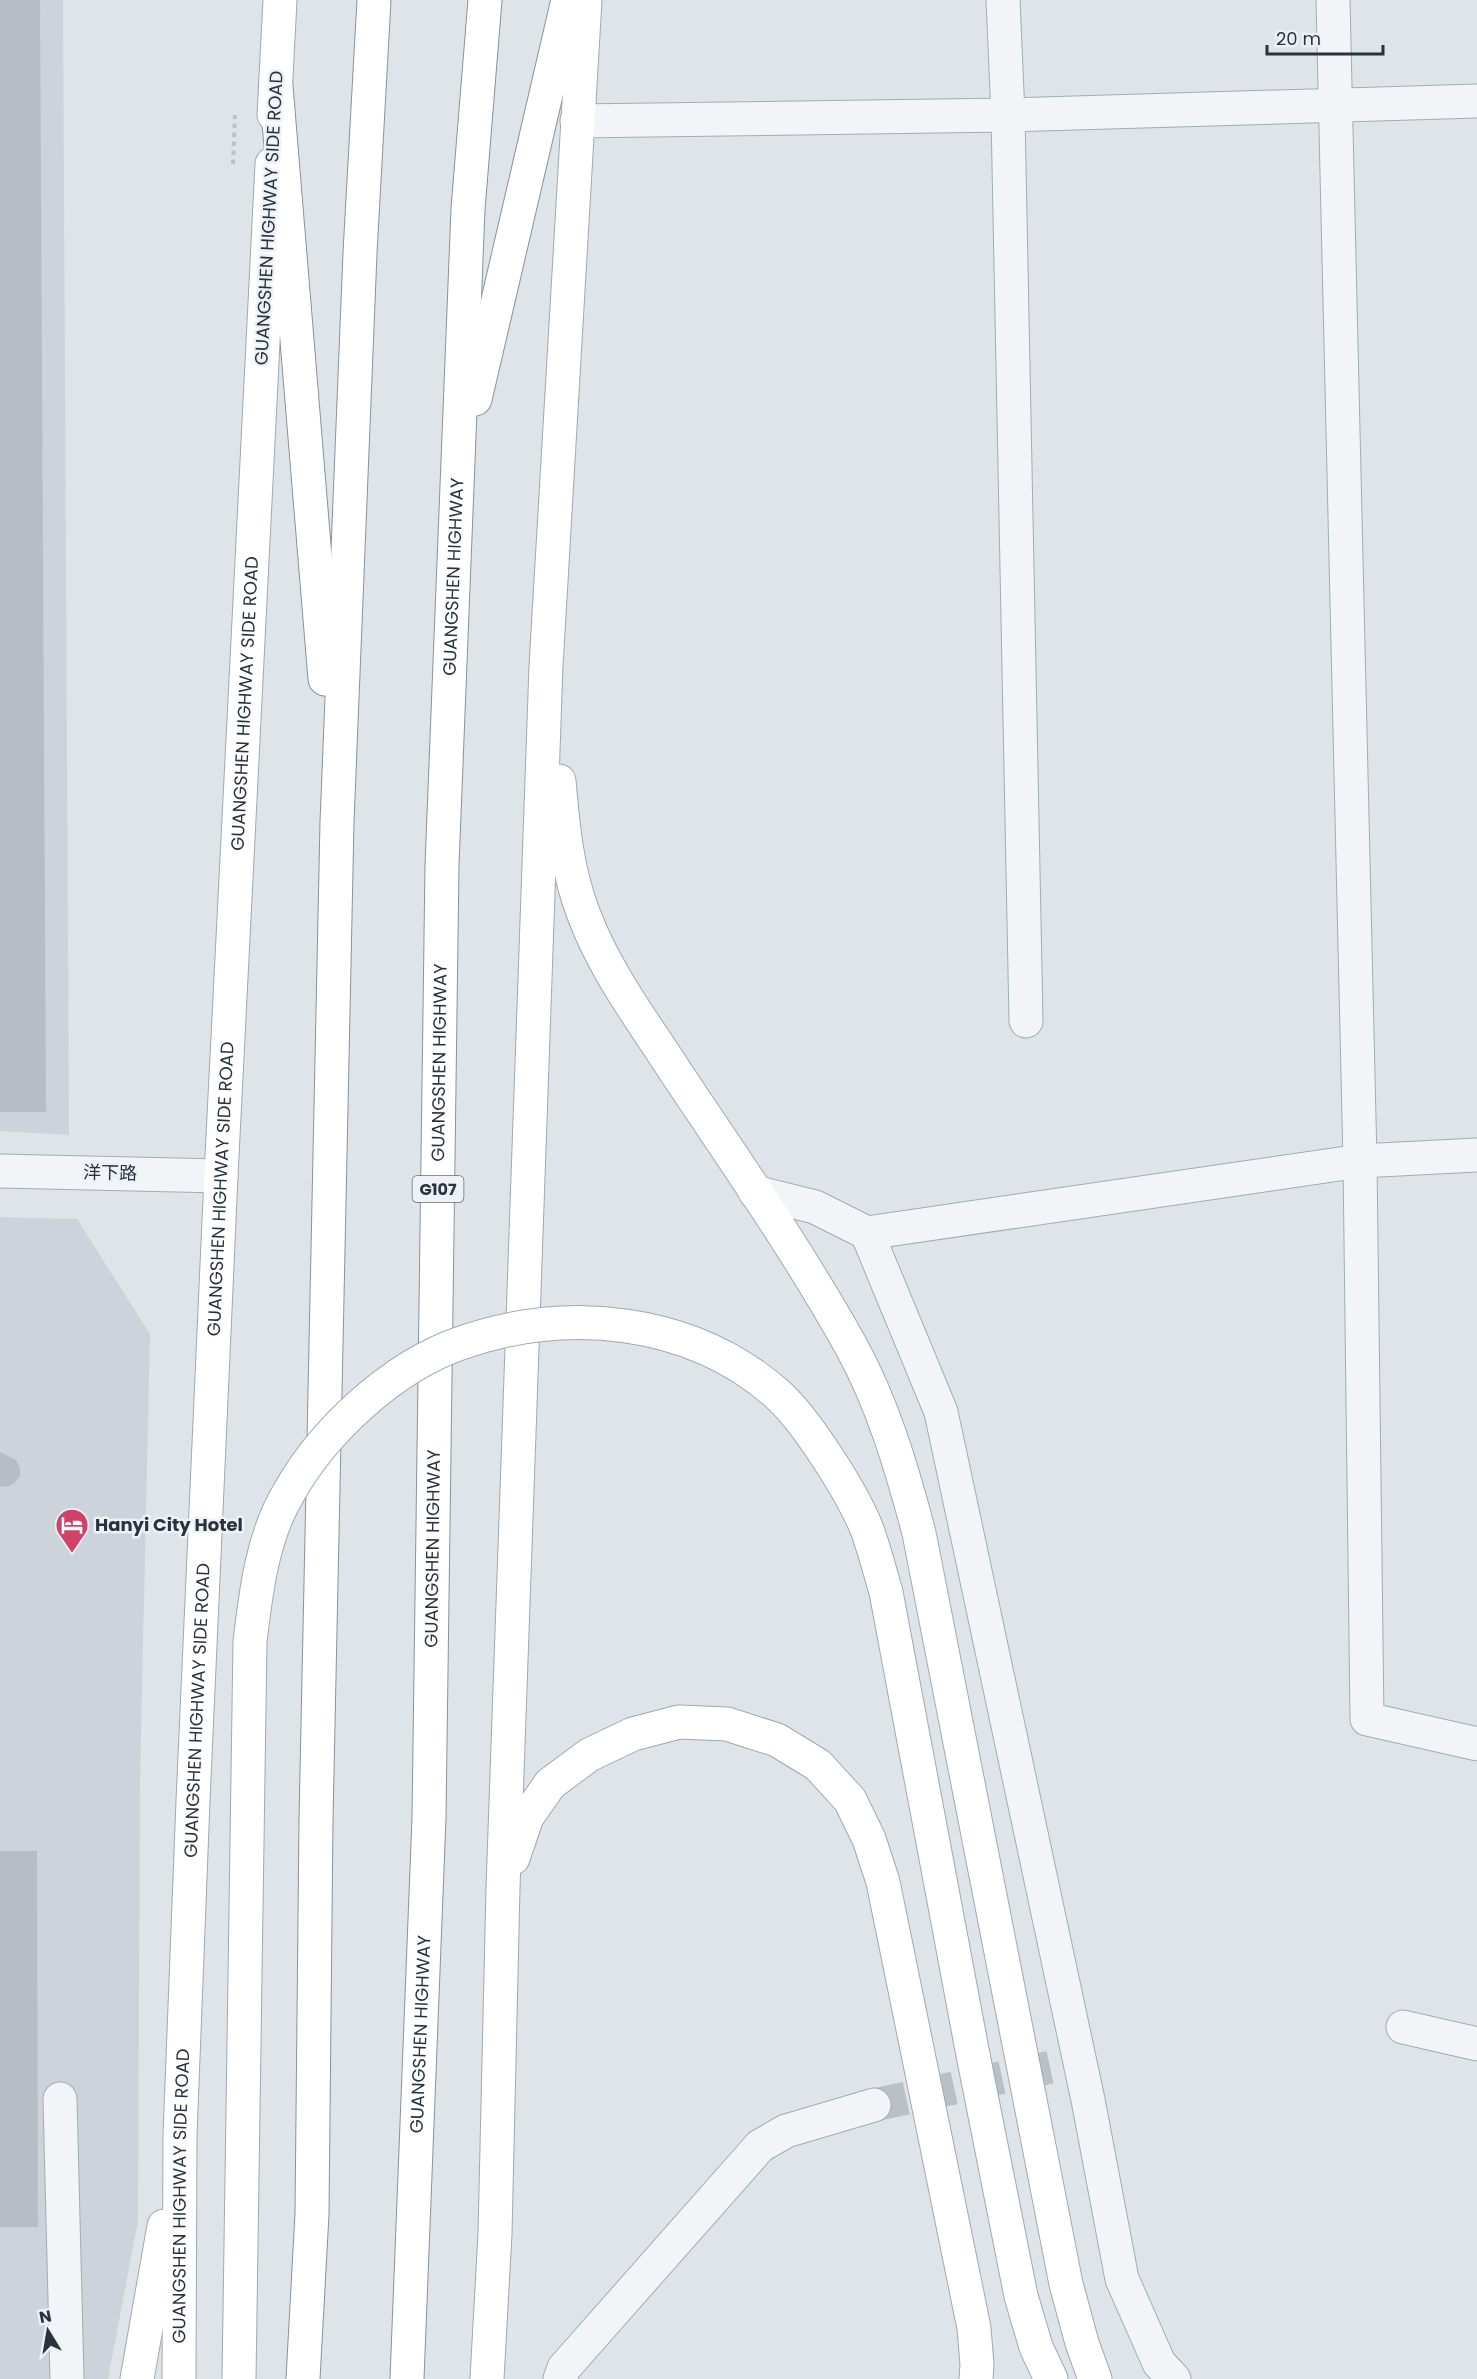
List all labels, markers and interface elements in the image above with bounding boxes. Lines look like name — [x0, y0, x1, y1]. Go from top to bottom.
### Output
scale bar — [1267, 18, 1382, 56]
text: 20 m — [1276, 26, 1321, 51]
street label: GUANGSHEN HIGHWAY SIDE ROAD — [248, 70, 289, 366]
street label: GUANGSHEN HIGHWAY — [437, 477, 469, 676]
street label: GUANGSHEN HIGHWAY SIDE ROAD — [224, 556, 264, 851]
street label: GUANGSHEN HIGHWAY — [425, 963, 453, 1162]
street label: GUANGSHEN HIGHWAY SIDE ROAD — [201, 1041, 240, 1337]
street label: 洋下路 — [83, 1160, 137, 1185]
road number: G107 — [412, 1176, 464, 1202]
street label: GUANGSHEN HIGHWAY — [418, 1449, 446, 1648]
hotel icon: Hanyi City Hotel — [54, 1507, 90, 1554]
place label: Hanyi City Hotel — [95, 1512, 243, 1537]
street label: GUANGSHEN HIGHWAY SIDE ROAD — [178, 1562, 216, 1858]
street label: GUANGSHEN HIGHWAY — [404, 1934, 436, 2134]
street label: GUANGSHEN HIGHWAY SIDE ROAD — [166, 2048, 195, 2344]
north arrow — [18, 2301, 78, 2361]
text: N — [37, 2304, 53, 2329]

